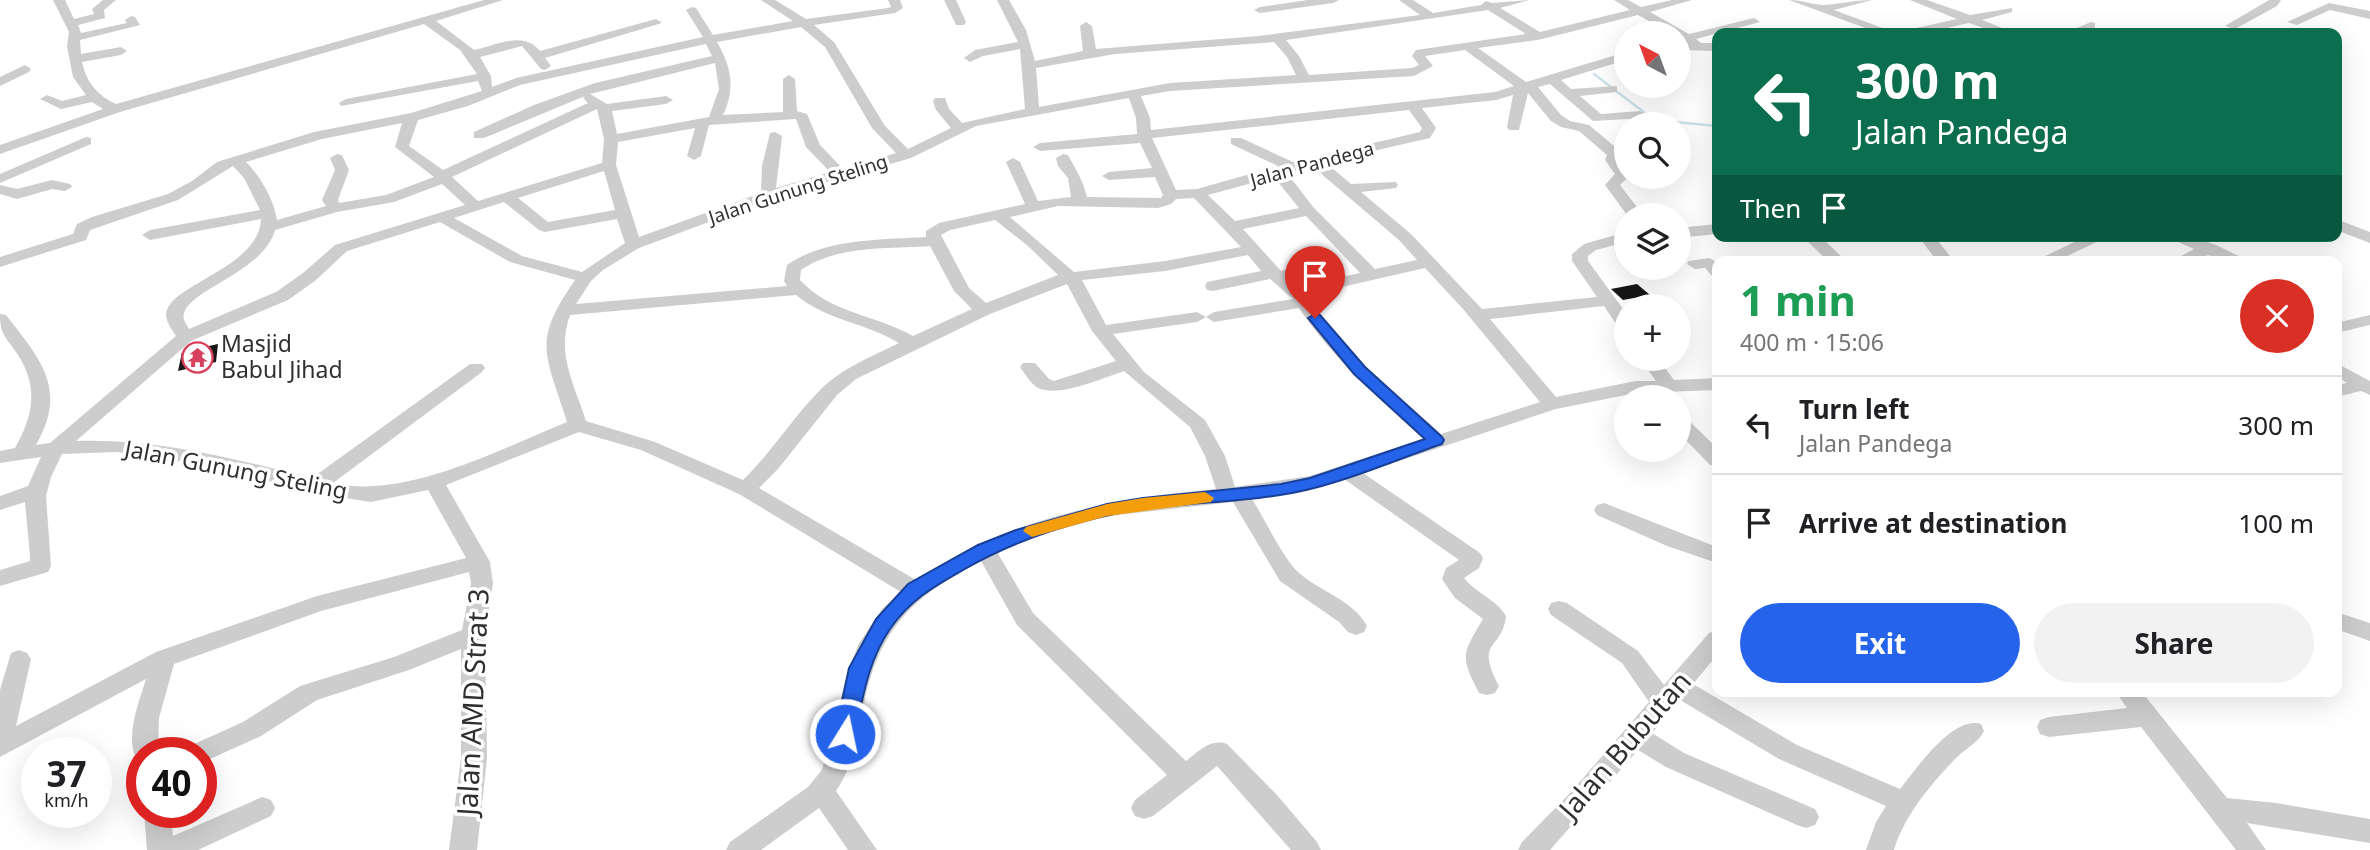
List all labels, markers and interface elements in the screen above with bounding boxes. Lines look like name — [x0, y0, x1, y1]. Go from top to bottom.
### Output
north arrow — [1614, 21, 1690, 98]
map controls — [1614, 21, 1691, 462]
text: 300 m — [1855, 47, 2000, 113]
icon: left — [1740, 56, 1831, 147]
text: Jalan Pandega — [1855, 110, 2068, 153]
button: search — [1614, 112, 1691, 189]
street label: Jalan Pandega — [1245, 135, 1377, 193]
street label: Jalan Gunung Steling — [703, 148, 891, 231]
icon: arrive — [1815, 189, 1853, 227]
text: Then — [1740, 190, 1801, 226]
button: layers — [1614, 203, 1691, 280]
pin — [1285, 246, 1345, 318]
icon: arrive — [1296, 257, 1334, 295]
text: 1 min — [1740, 271, 1856, 328]
button: close — [2240, 279, 2314, 353]
button: + — [1614, 294, 1691, 371]
text: 400 m · 15:06 — [1740, 326, 1884, 358]
place label: Masjid Babul Jihad — [221, 327, 343, 385]
temple icon: Masjid Babul Jihad — [181, 340, 215, 374]
button: − — [1614, 385, 1691, 462]
text: Turn left — [1799, 391, 1910, 427]
icon: left — [1740, 406, 1778, 444]
text: 300 m — [2238, 407, 2314, 443]
text: Jalan Pandega — [1799, 427, 1952, 459]
street label: Jalan Gunung Steling — [120, 431, 350, 506]
icon: arrive — [1740, 504, 1778, 542]
text: Arrive at destination — [1799, 505, 2068, 541]
text: 100 m — [2238, 505, 2314, 541]
street label: Jalan AMD Strat 3 — [447, 587, 497, 820]
button: Exit — [1740, 603, 2020, 683]
button: Share — [2034, 603, 2314, 683]
street label: Jalan Bubutan — [1548, 662, 1699, 829]
position arrow — [808, 697, 882, 771]
speed limit sign: 40 — [126, 737, 217, 828]
text: 37 — [46, 750, 87, 797]
text: km/h — [44, 788, 89, 812]

